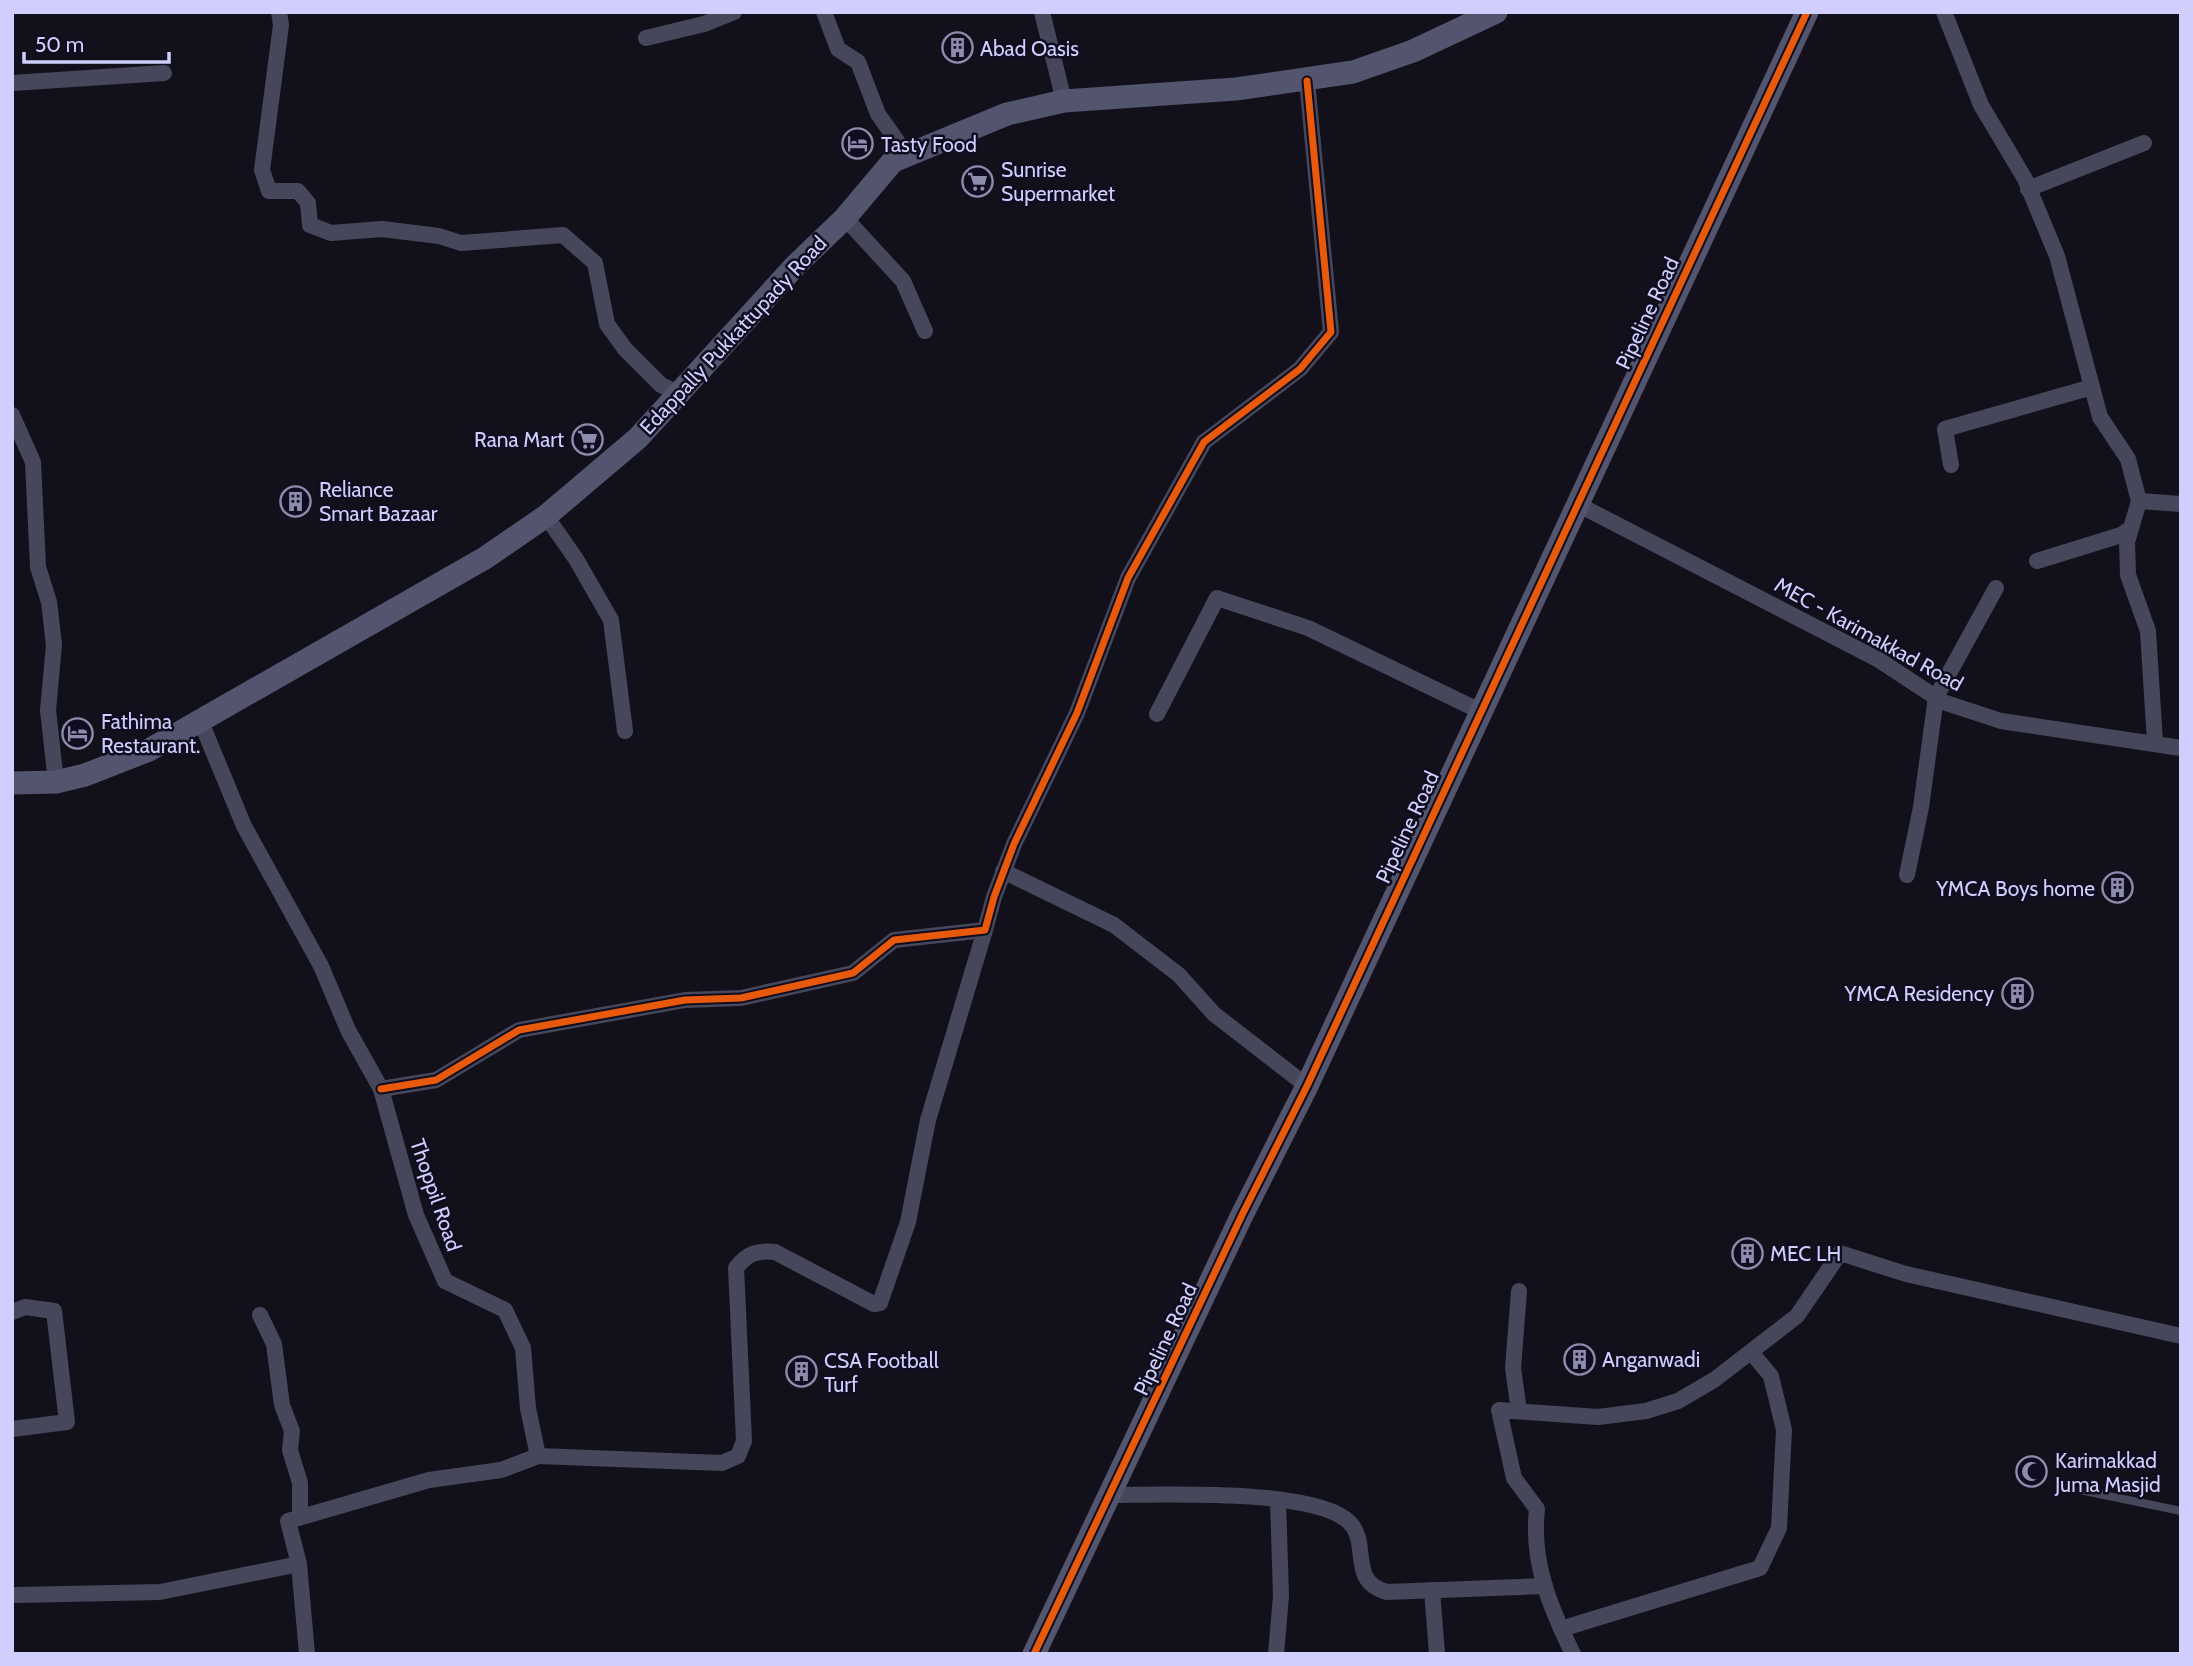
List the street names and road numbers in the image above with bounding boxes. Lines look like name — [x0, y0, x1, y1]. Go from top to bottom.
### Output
street label: Edappally Pukkattupady Road — [634, 230, 832, 440]
street label: Pipeline Road — [1610, 253, 1684, 373]
street label: MEC - Karimakkad Road — [1770, 572, 1968, 696]
street label: Pipeline Road — [1370, 767, 1444, 887]
street label: Thoppil Road — [405, 1136, 467, 1254]
street label: Pipeline Road — [1128, 1279, 1202, 1399]

